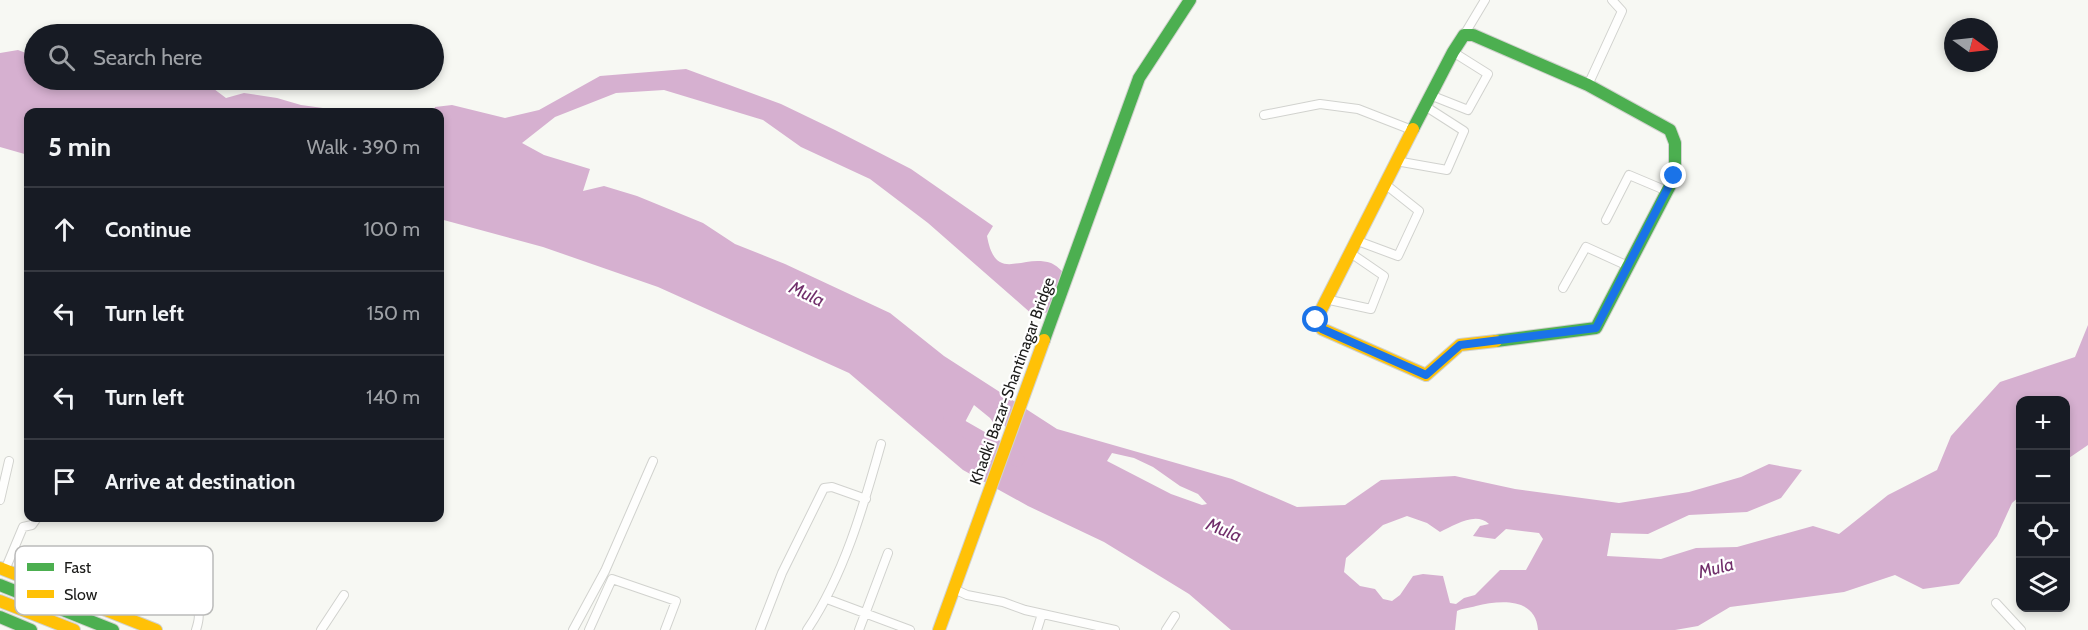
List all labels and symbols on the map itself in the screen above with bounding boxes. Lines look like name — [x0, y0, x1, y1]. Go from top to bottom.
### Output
north arrow — [1944, 18, 1998, 72]
route end — [1660, 162, 1686, 188]
street label: Khadki Bazar-Shantinagar Bridge — [966, 275, 1058, 487]
water label: Mula — [785, 276, 828, 312]
route start — [1302, 306, 1328, 332]
water label: Mula — [1202, 513, 1245, 547]
legend — [15, 546, 213, 615]
water label: Mula — [1695, 553, 1736, 583]
text: Fast — [64, 558, 92, 577]
text: Slow — [64, 585, 98, 604]

